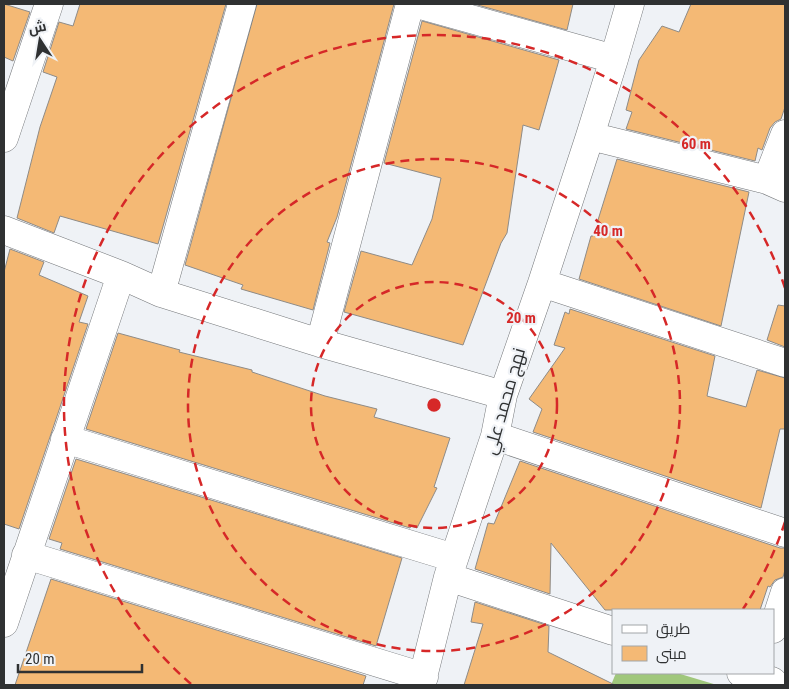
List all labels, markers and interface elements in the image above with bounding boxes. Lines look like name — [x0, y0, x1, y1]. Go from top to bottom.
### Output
north arrow — [15, 15, 65, 65]
text: ش — [27, 18, 48, 38]
text: 60 m — [681, 135, 711, 153]
text: 40 m — [593, 222, 623, 240]
text: 20 m — [506, 309, 536, 327]
street label: نهج محمد علي — [479, 345, 533, 458]
centre of rings — [425, 396, 443, 414]
legend — [612, 609, 774, 674]
text: طريق — [656, 620, 690, 639]
scale bar — [18, 642, 141, 674]
text: مبنى — [656, 645, 687, 664]
text: 20 m — [25, 650, 55, 668]

